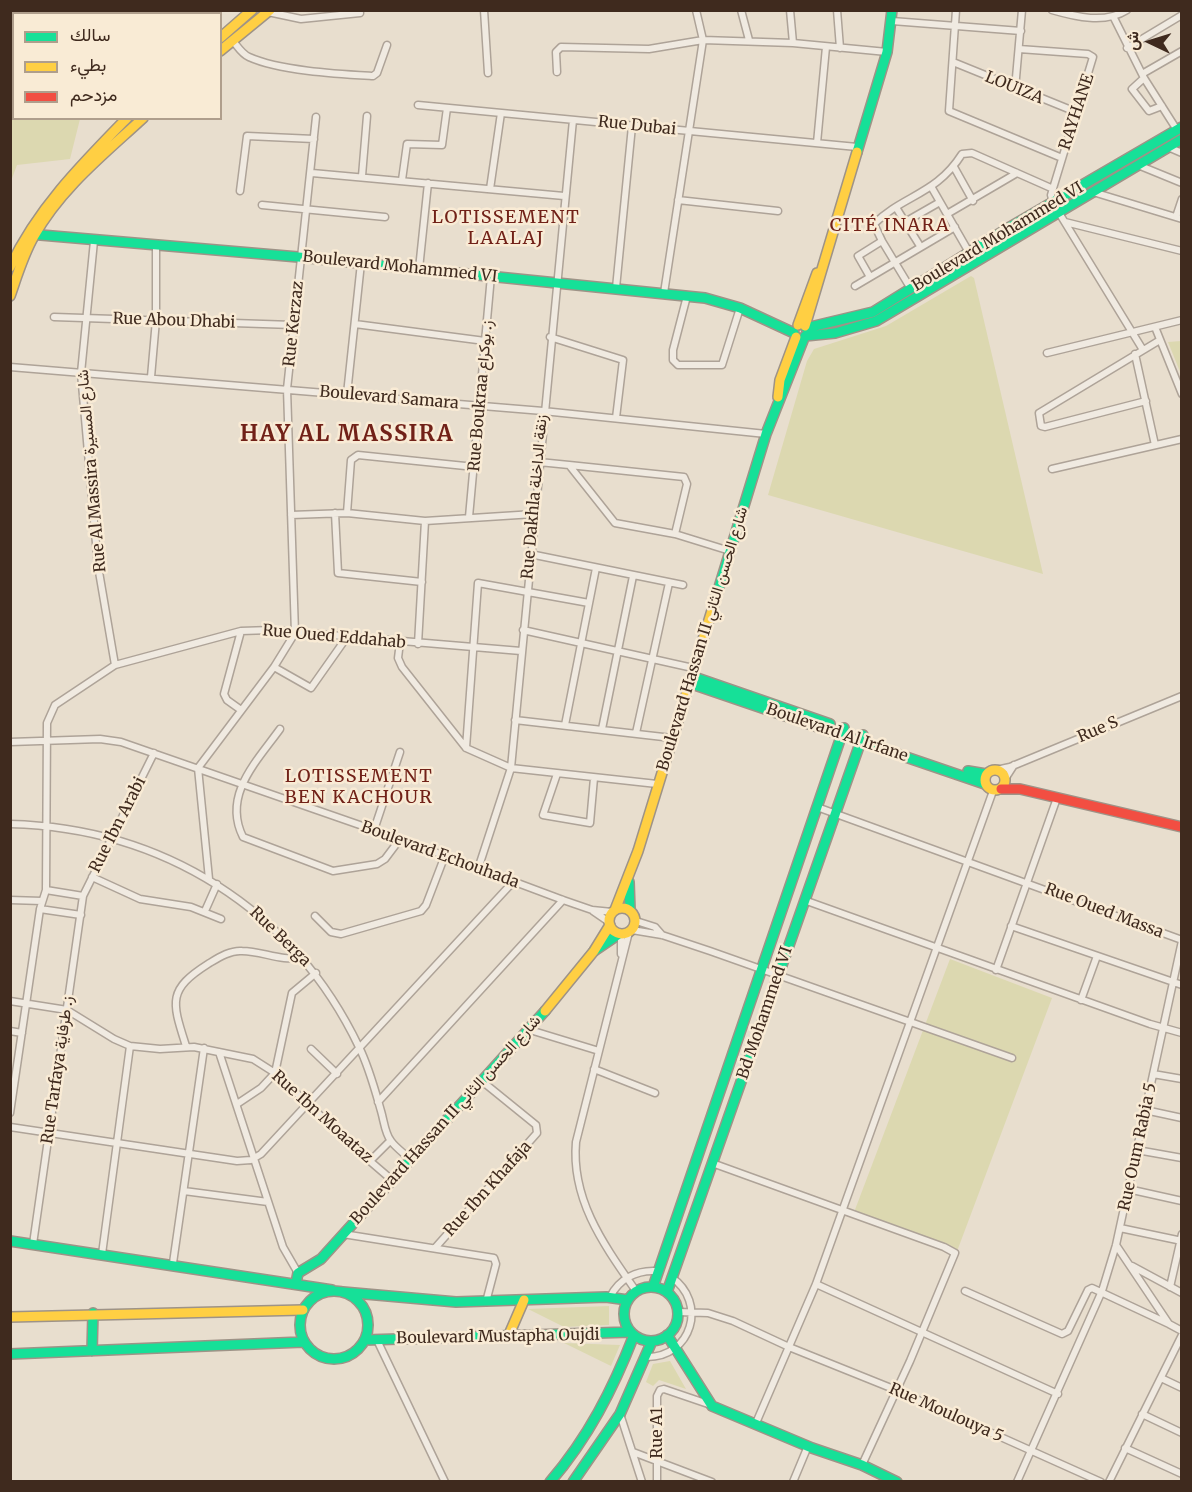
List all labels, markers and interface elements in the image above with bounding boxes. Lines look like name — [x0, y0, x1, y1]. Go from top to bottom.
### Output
legend — [12, 12, 222, 120]
north arrow — [1120, 12, 1180, 72]
text: سالك — [70, 23, 110, 46]
text: ش — [1121, 30, 1143, 51]
text: بطيء — [70, 53, 106, 76]
street label: LOUIZA — [982, 68, 1046, 108]
street label: RAYHANE — [1056, 71, 1098, 153]
text: مزدحم — [70, 83, 117, 106]
street label: Rue Dubai — [597, 112, 677, 140]
street label: Boulevard Mohammed VI — [909, 178, 1087, 296]
district label: LOTISSEMENT LAALAJ — [432, 207, 580, 250]
district label: CITÉ INARA — [830, 215, 950, 237]
street label: Boulevard Mohammed VI — [301, 247, 499, 287]
street label: Rue Kerzaz — [280, 280, 308, 368]
street label: Rue Abou Dhabi — [112, 309, 236, 333]
street label: Rue Boukraa ز. بوكراع — [465, 319, 497, 473]
street label: Rue Al Massira شارع المسيرة — [74, 369, 110, 573]
street label: Boulevard Samara — [318, 382, 460, 414]
street label: Rue Dakhla زنقة الداخلة — [518, 414, 552, 580]
district label: HAY AL MASSIRA — [240, 422, 454, 448]
street label: Boulevard Hassan II شارع الحسن الثاني — [654, 505, 752, 773]
street label: Rue Oued Eddahab — [262, 621, 406, 653]
street label: Boulevard Al Irfane — [764, 700, 910, 766]
street label: Rue S — [1075, 713, 1121, 747]
district label: LOTISSEMENT BEN KACHOUR — [285, 766, 433, 808]
street label: Rue Ibn Arabi — [86, 774, 150, 876]
street label: Boulevard Echouhada — [358, 817, 522, 893]
street label: Rue Oued Massa — [1042, 879, 1166, 943]
street label: Rue Berga — [245, 903, 315, 971]
street label: Bd Mohammed VI — [733, 944, 797, 1082]
street label: Rue Tarfaya ز. طرفاية — [38, 995, 78, 1145]
street label: Boulevard Hassan II شارع الحسن الثاني — [347, 1011, 545, 1229]
street label: Rue Ibn Moaataz — [268, 1067, 376, 1167]
street label: Rue Oum Rabia 5 — [1115, 1081, 1161, 1213]
street label: Rue Ibn Khafaja — [440, 1137, 536, 1241]
street label: Boulevard Mustapha Oujdi — [396, 1326, 600, 1348]
street label: Rue Moulouya 5 — [886, 1379, 1006, 1447]
street label: Rue A1 — [647, 1407, 667, 1459]

